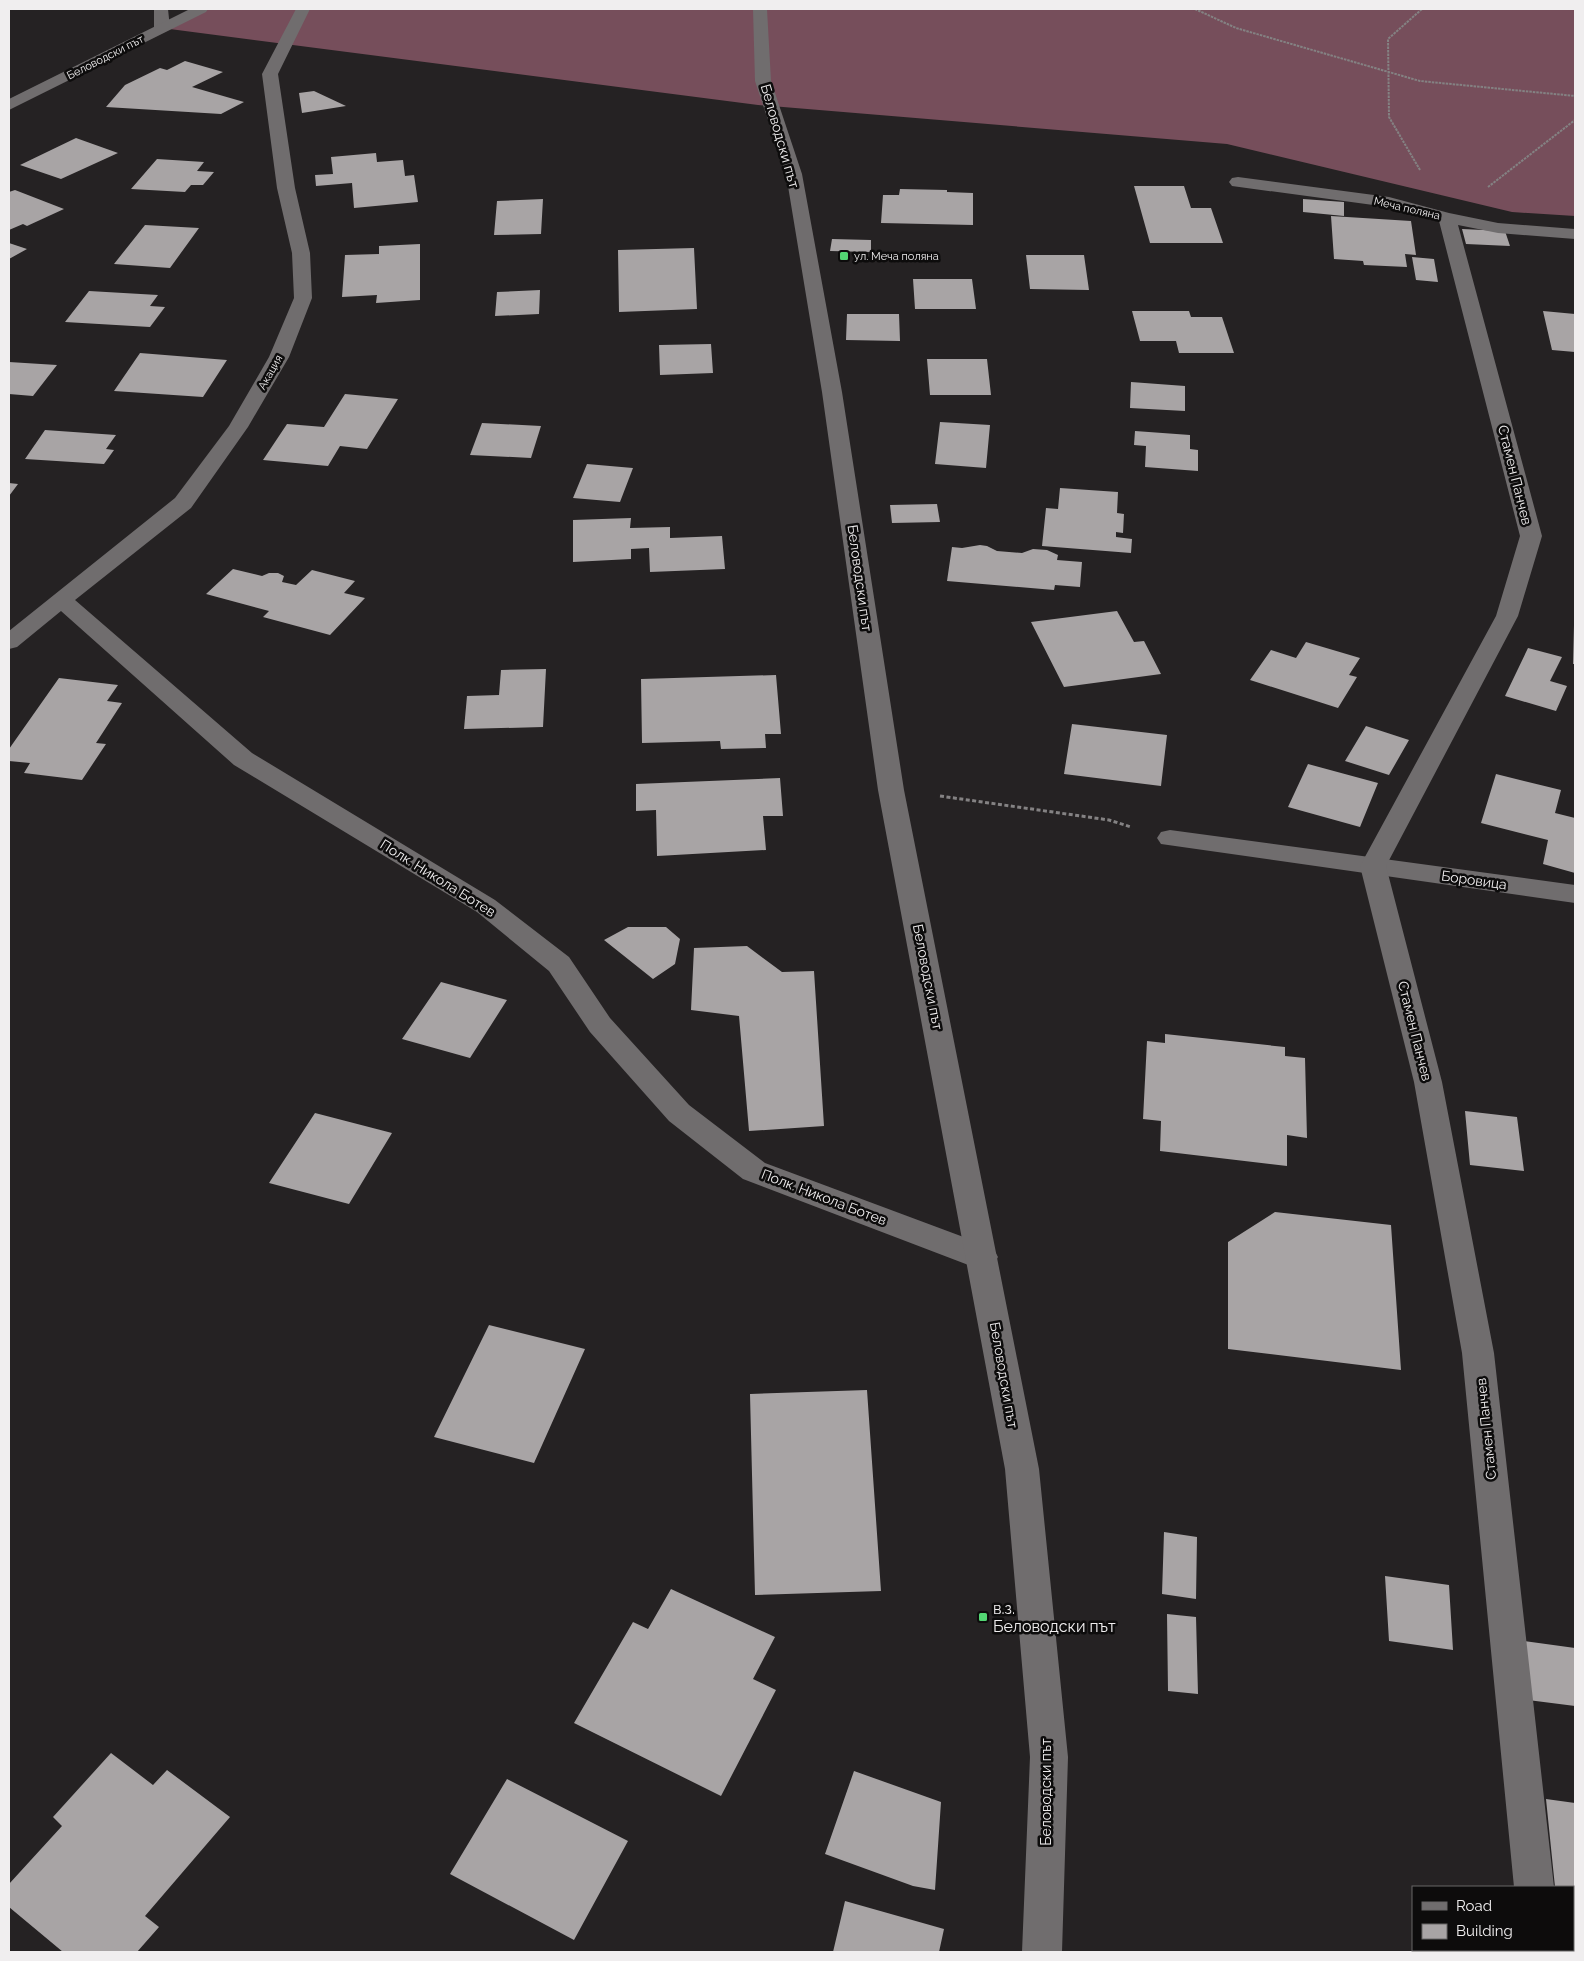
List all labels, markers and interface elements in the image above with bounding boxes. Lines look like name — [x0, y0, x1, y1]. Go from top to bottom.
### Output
street label: Беловодски път — [65, 32, 146, 82]
street label: Беловодски път — [758, 82, 803, 190]
street label: Меча поляна — [1372, 195, 1441, 222]
marker: ул. Меча поляна — [838, 250, 850, 262]
place label: ул. Меча поляна — [854, 250, 939, 263]
street label: Акация — [256, 353, 285, 392]
street label: Стамен Панчев — [1495, 423, 1535, 527]
street label: Беловодски път — [845, 524, 875, 633]
street label: Полк. Никола Ботев — [377, 836, 499, 920]
street label: Боровица — [1440, 867, 1508, 893]
street label: Беловодски път — [910, 923, 946, 1032]
street label: Стамен Панчев — [1395, 979, 1435, 1083]
street label: Полк. Никола Ботев — [759, 1166, 889, 1228]
street label: Беловодски път — [987, 1321, 1021, 1430]
street label: Стамен Панчев — [1473, 1377, 1499, 1481]
place label: в.з. Беловодски път — [993, 1599, 1116, 1636]
marker: в.з. Беловодски път — [977, 1611, 989, 1623]
street label: Беловодски път — [1038, 1738, 1054, 1846]
legend — [1412, 1886, 1574, 1951]
text: Road — [1456, 1897, 1492, 1915]
text: Building — [1456, 1922, 1513, 1940]

